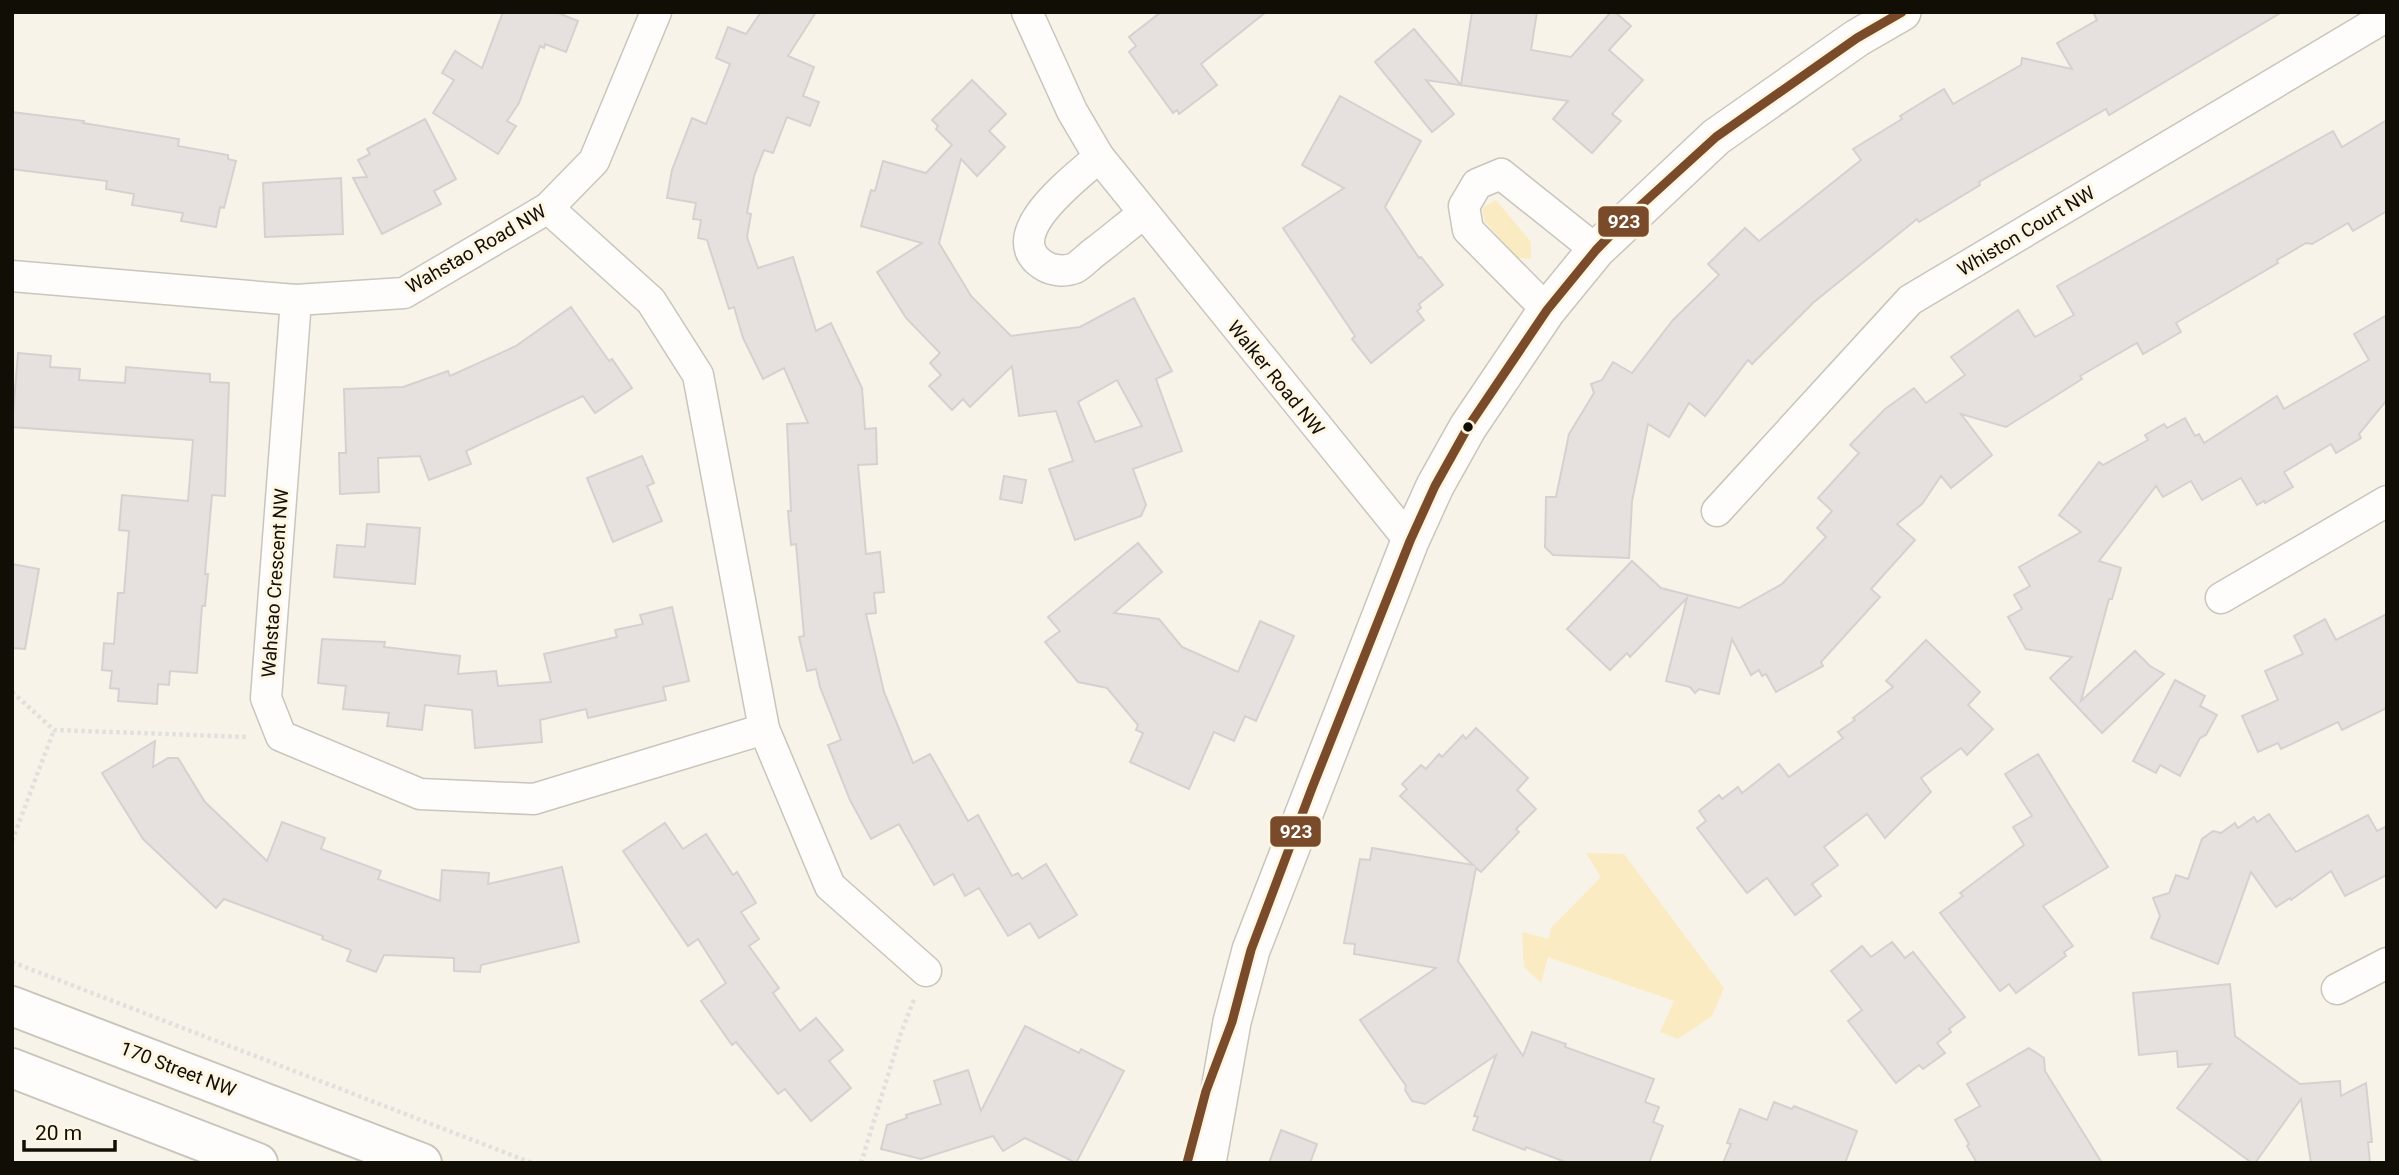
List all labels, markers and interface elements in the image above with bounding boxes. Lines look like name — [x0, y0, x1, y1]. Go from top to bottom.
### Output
street label: Whiston Court NW — [1953, 181, 2099, 281]
street label: Wahstao Road NW — [402, 199, 550, 298]
line badge: 923 — [1597, 205, 1650, 238]
text: 923 — [1608, 210, 1640, 233]
street label: Walker Road NW — [1223, 316, 1329, 440]
unlabelled marker — [1461, 420, 1475, 434]
street label: Wahstao Crescent NW — [257, 487, 293, 678]
line badge: 923 — [1269, 815, 1322, 848]
text: 923 — [1280, 820, 1312, 843]
street label: 170 Street NW — [117, 1036, 239, 1102]
scale bar — [24, 1108, 116, 1152]
text: 20 m — [35, 1121, 82, 1145]

